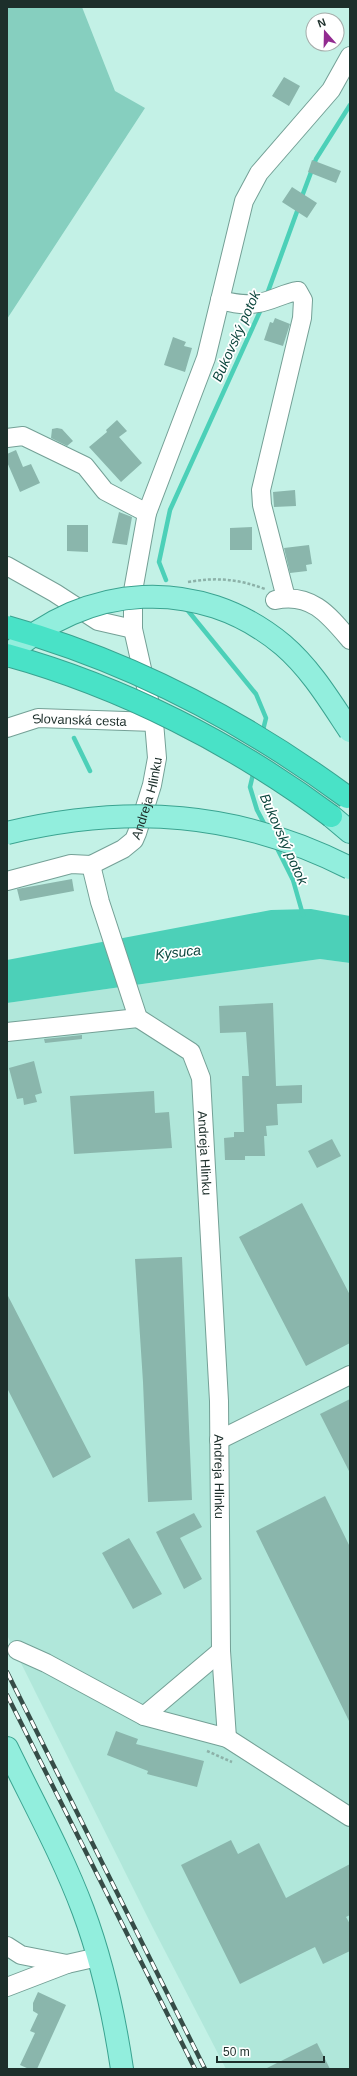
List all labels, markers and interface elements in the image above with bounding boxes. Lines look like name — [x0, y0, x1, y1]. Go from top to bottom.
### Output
north arrow — [305, 12, 345, 52]
text: N — [316, 16, 327, 30]
water label: Bukovský potok — [209, 287, 264, 384]
street label: Slovanská cesta — [30, 710, 128, 729]
street label: Andreja Hlinku — [128, 756, 165, 842]
water label: Bukovský potok — [257, 791, 312, 888]
water label: Kysuca — [154, 942, 202, 962]
street label: Andreja Hlinku — [195, 1110, 215, 1196]
street label: Andreja Hlinku — [212, 1434, 227, 1519]
scale bar — [217, 2038, 324, 2064]
text: 50 m — [223, 2045, 250, 2059]

